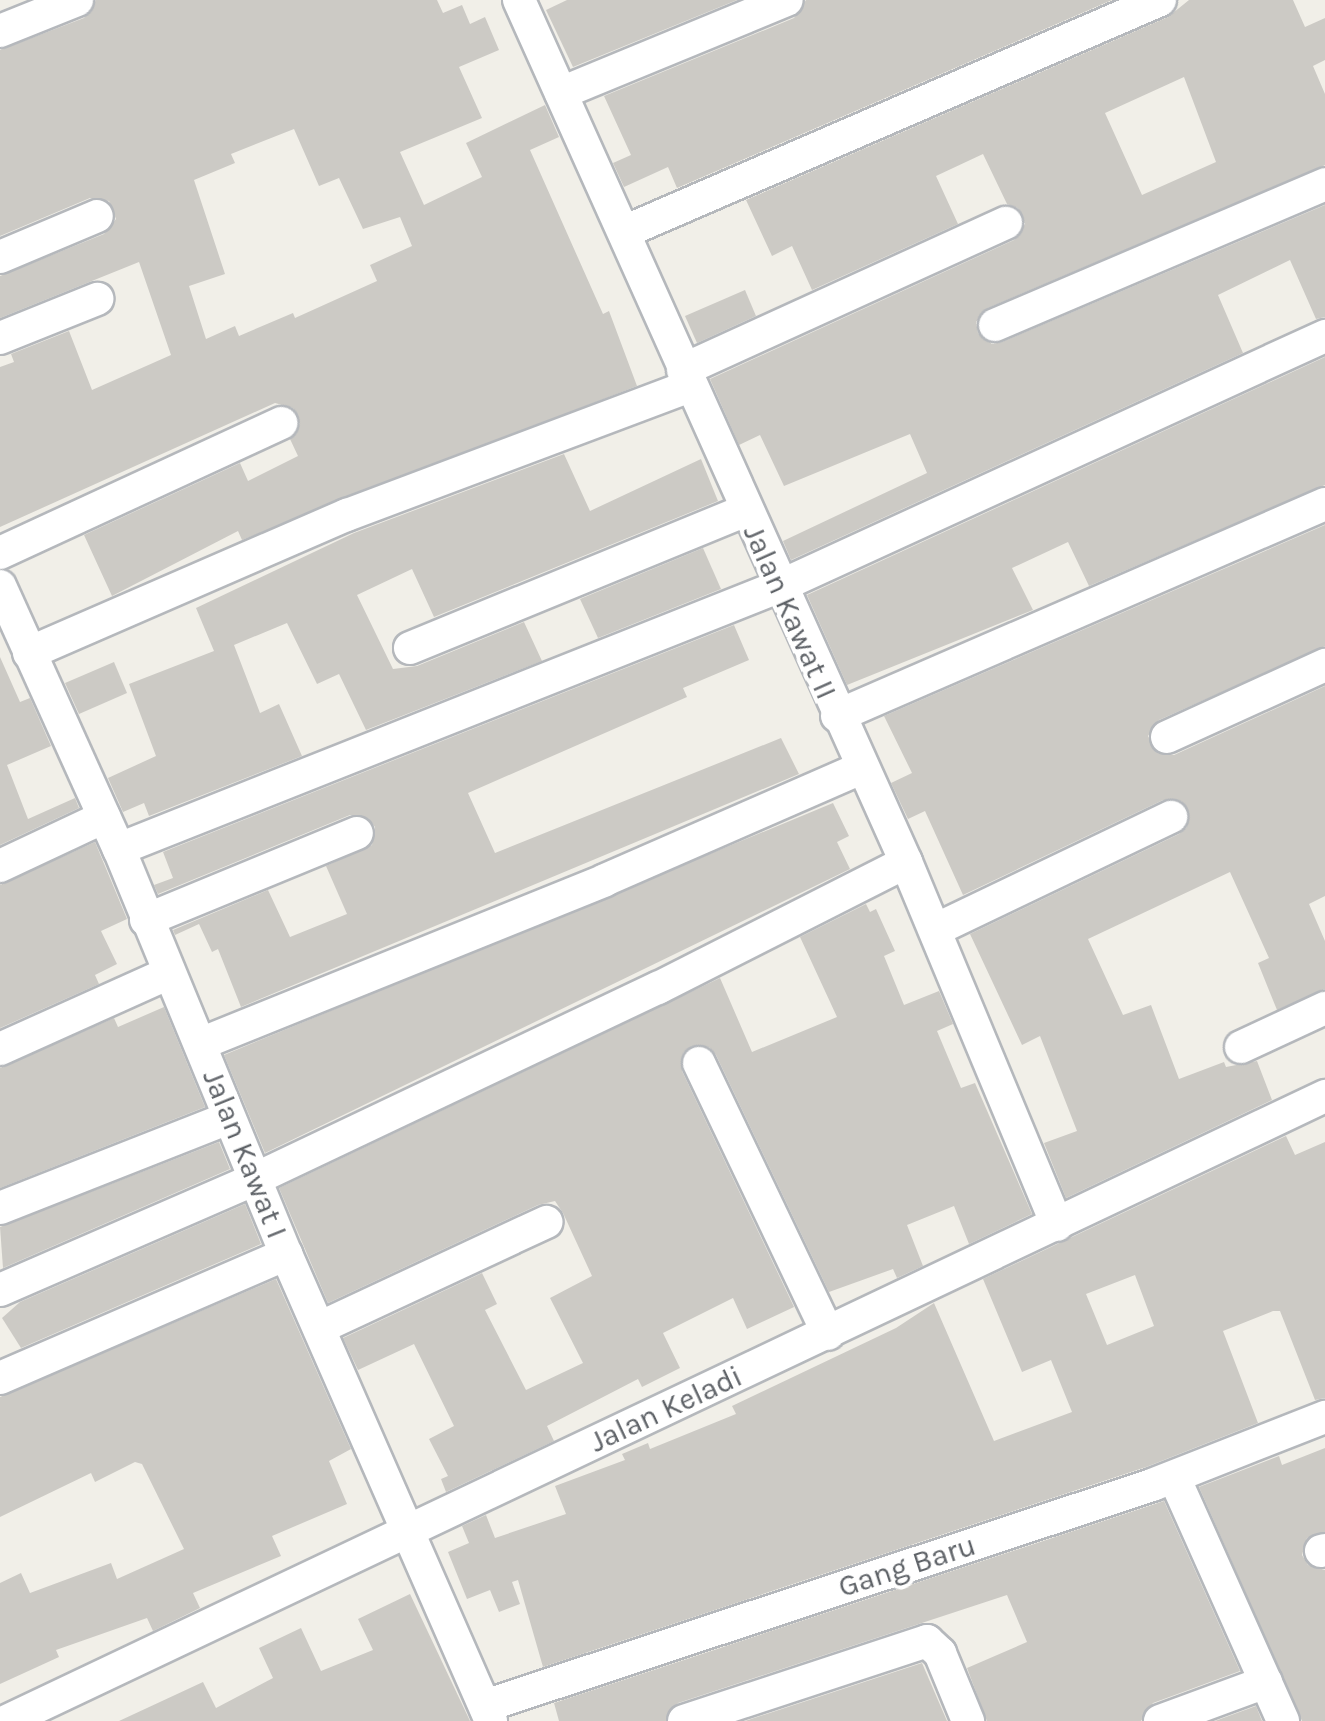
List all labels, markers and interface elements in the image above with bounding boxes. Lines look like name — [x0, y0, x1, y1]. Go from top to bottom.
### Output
street label: Jalan Kawat II — [736, 519, 844, 705]
street label: Jalan Kawat I — [195, 1064, 295, 1244]
street label: Jalan Keladi — [584, 1358, 748, 1460]
street label: Gang Baru — [834, 1527, 980, 1605]

